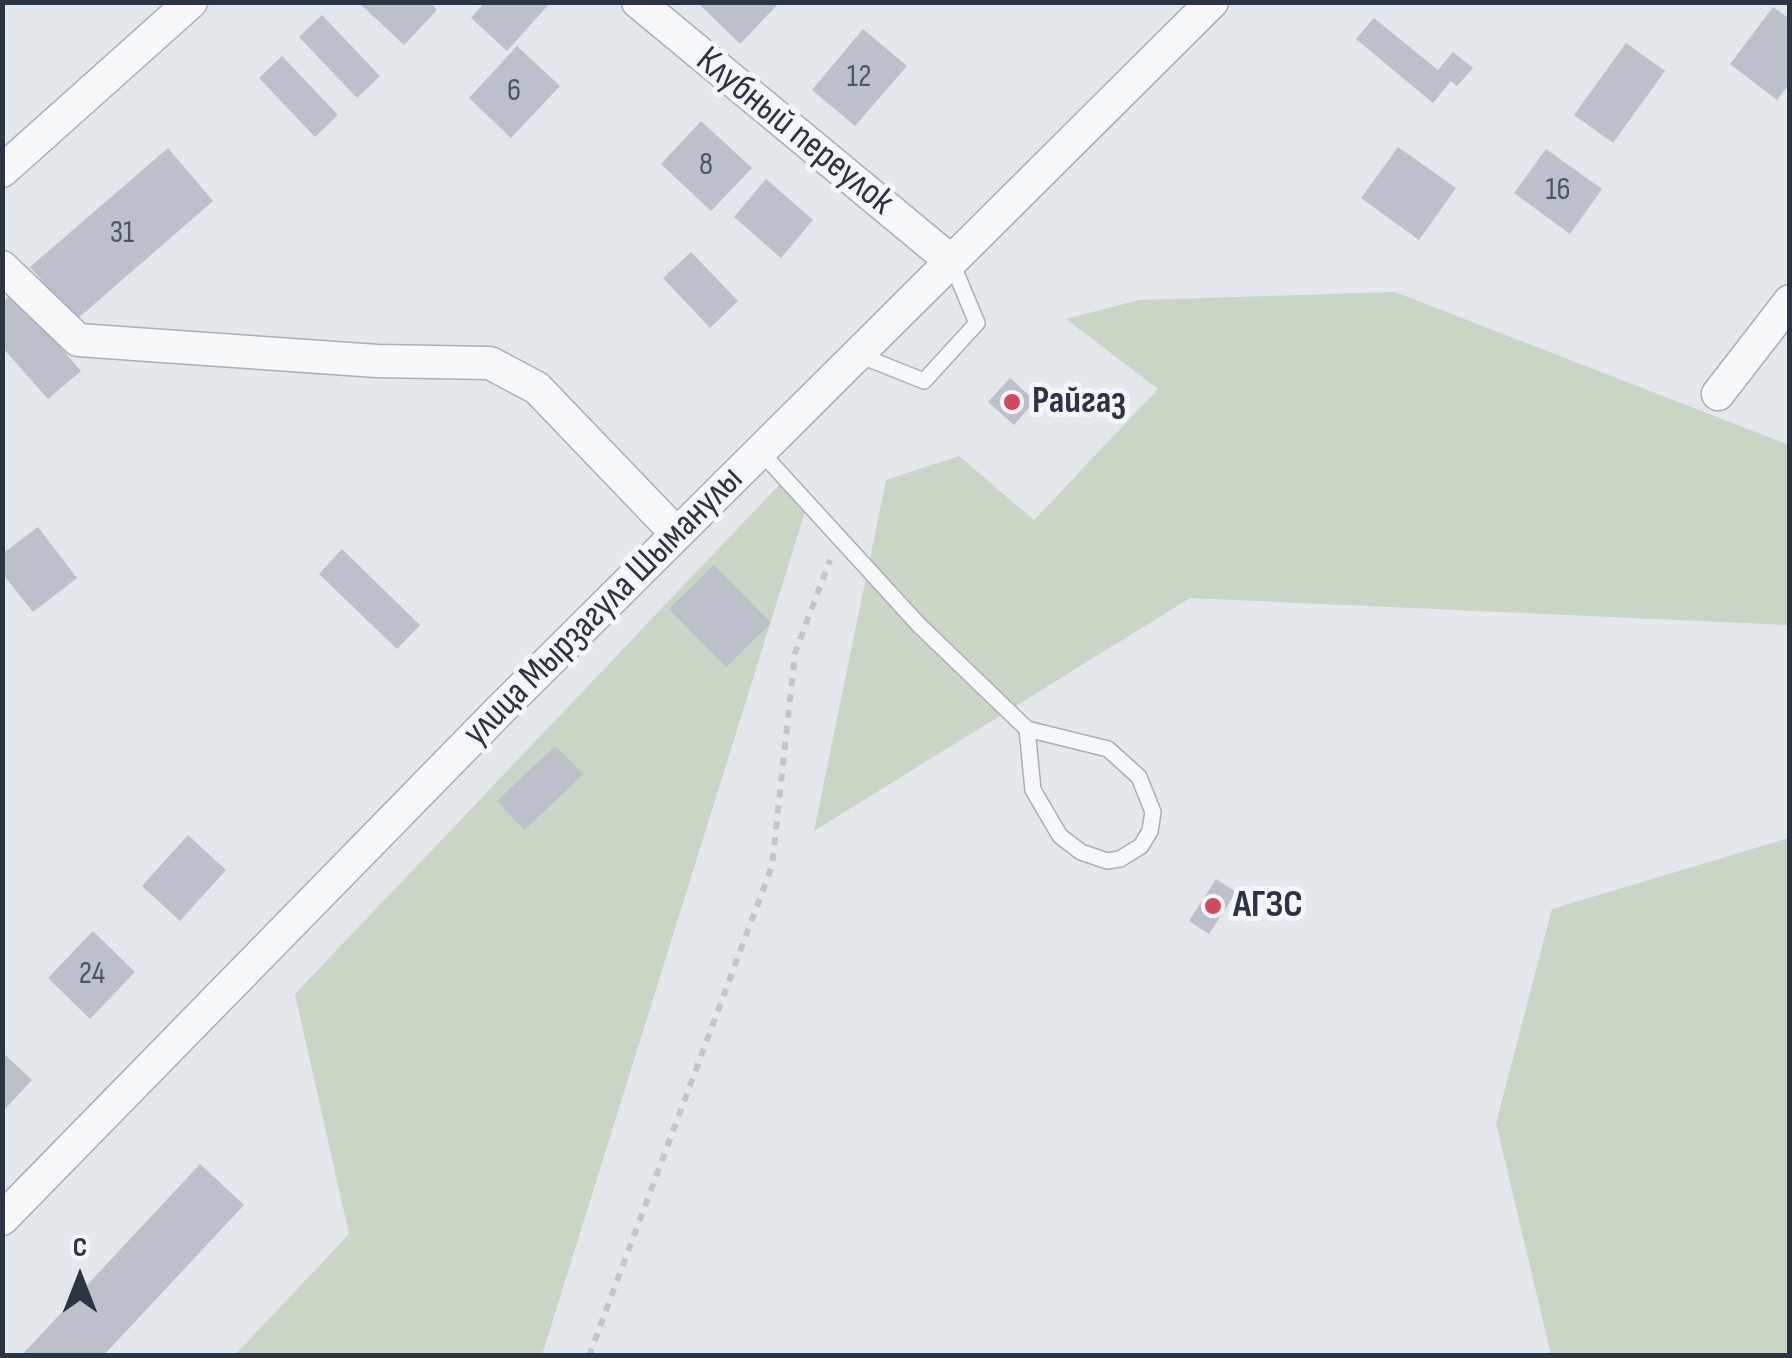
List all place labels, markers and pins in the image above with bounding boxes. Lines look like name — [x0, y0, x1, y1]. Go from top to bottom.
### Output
place label: Райгаз — [1032, 379, 1126, 425]
marker: Райгаз — [1001, 391, 1023, 413]
place label: АГЗС — [1233, 883, 1303, 929]
marker: АГЗС — [1202, 895, 1224, 917]

